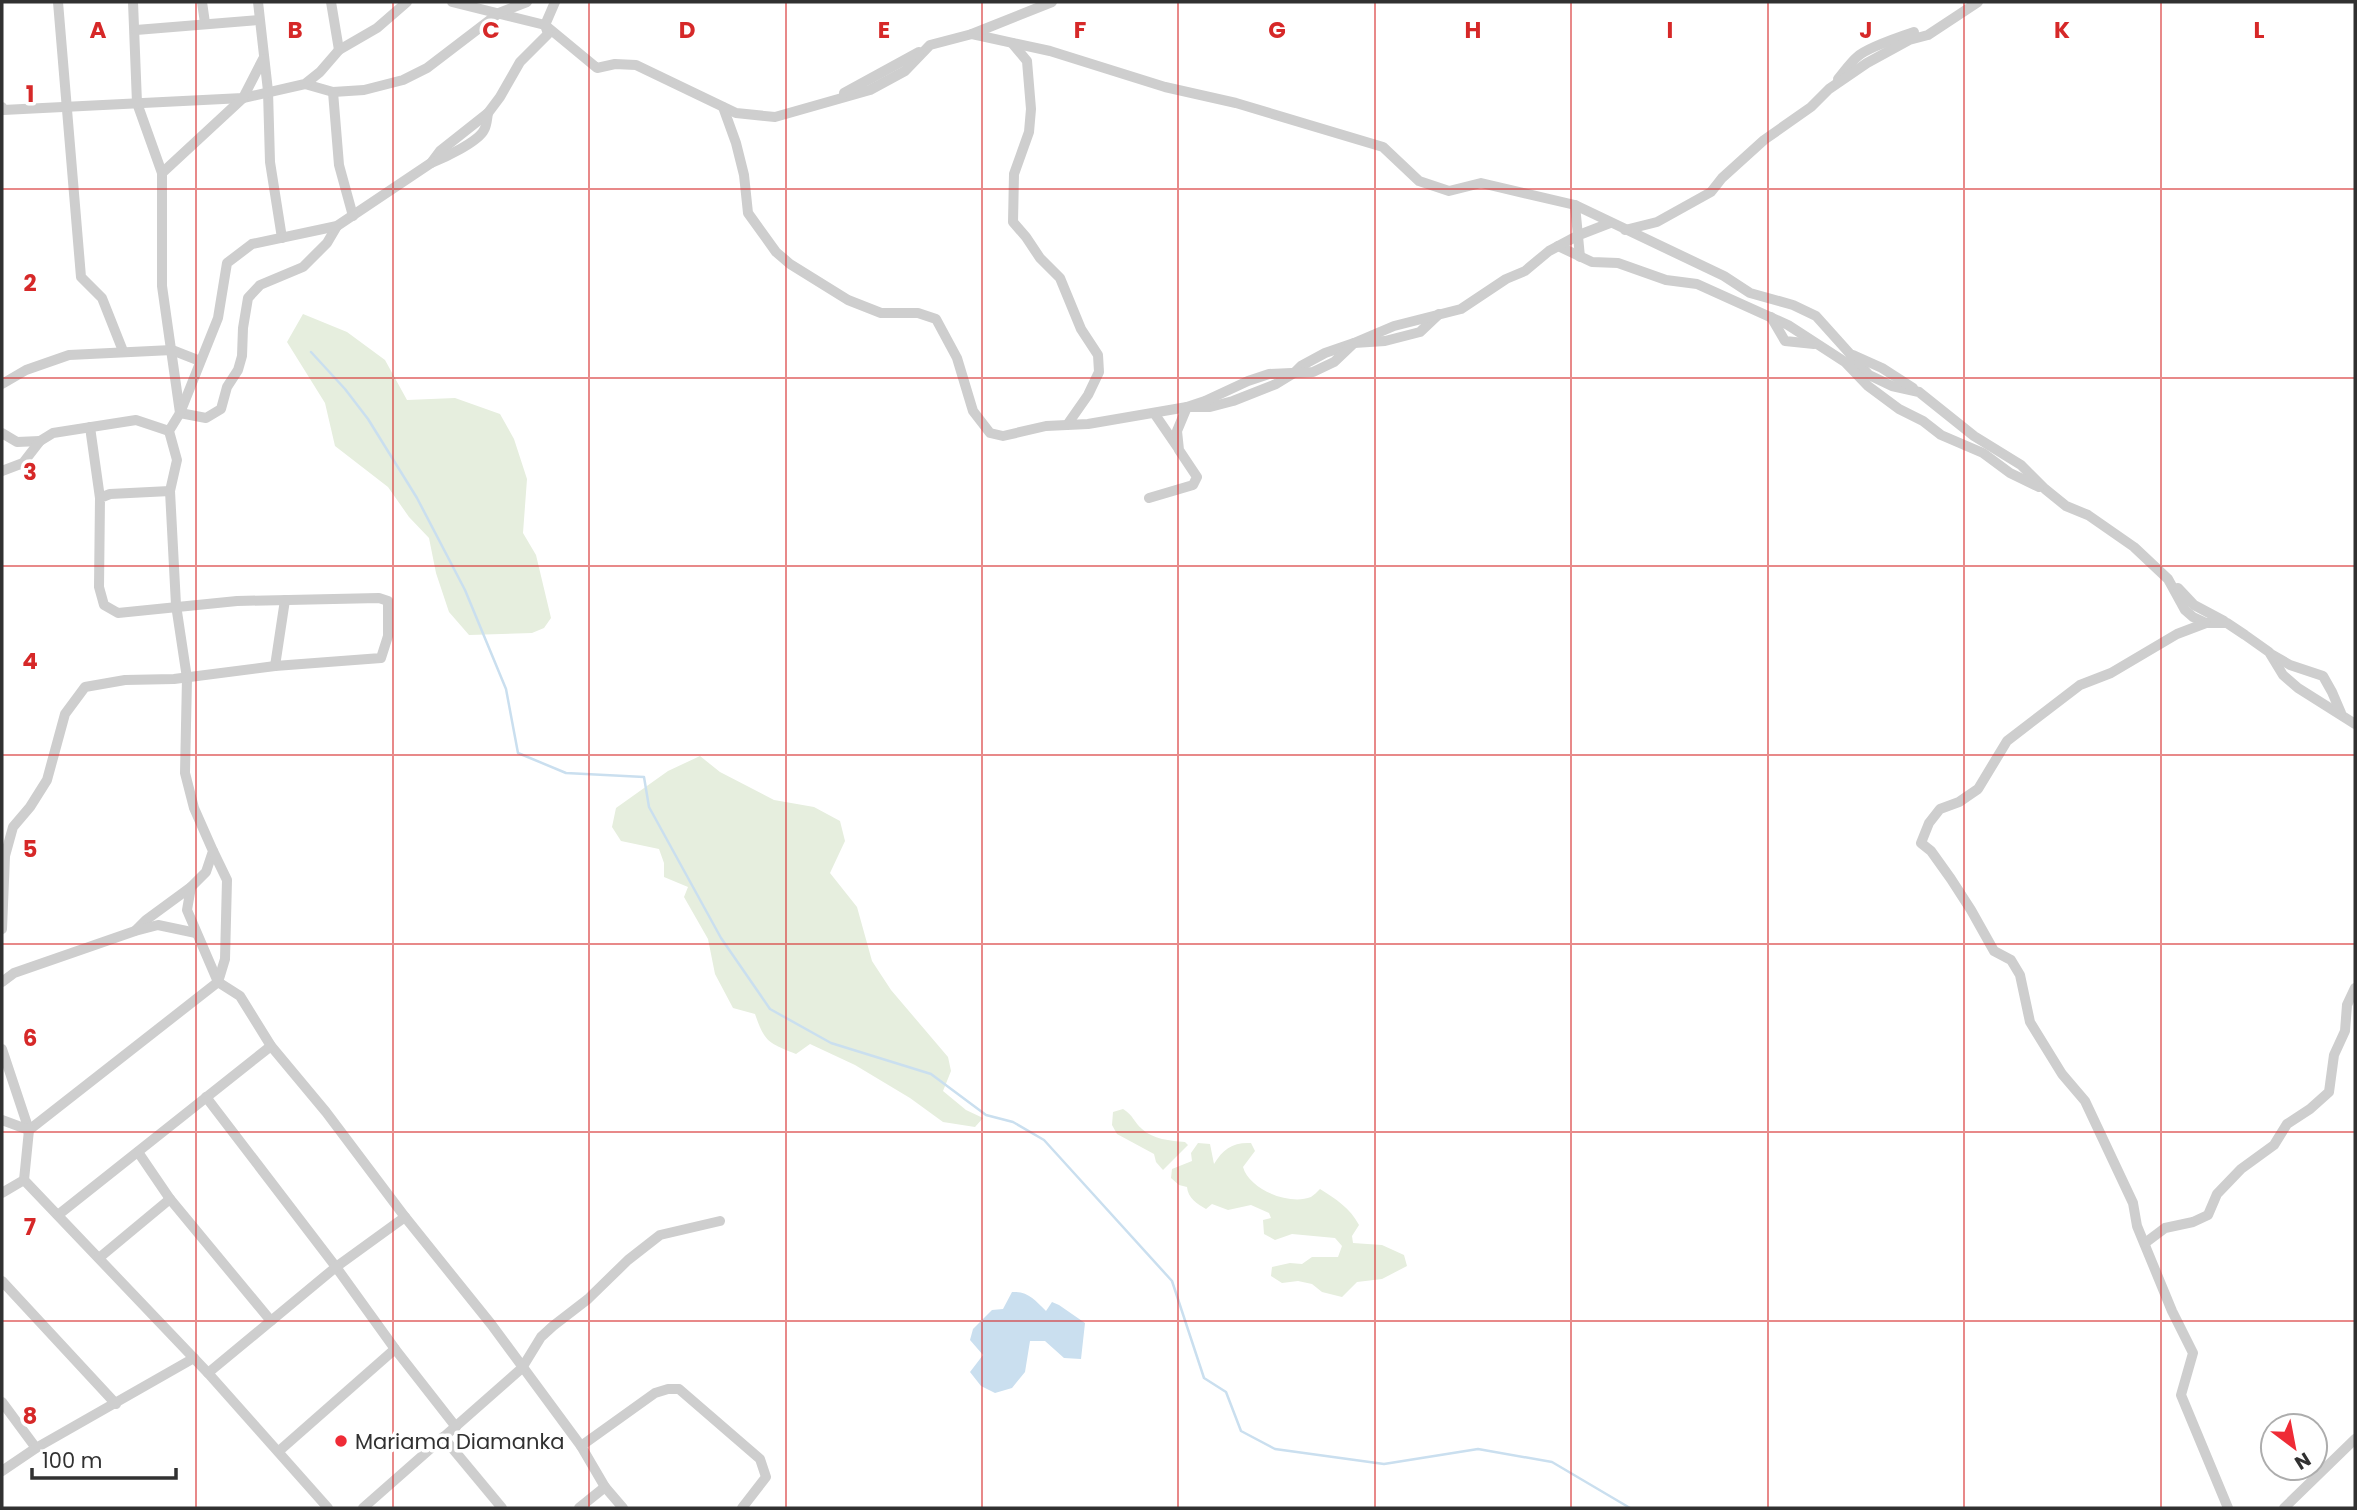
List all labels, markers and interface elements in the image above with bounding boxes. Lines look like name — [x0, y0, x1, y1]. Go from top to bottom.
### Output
text: A — [90, 14, 107, 46]
text: B — [287, 14, 303, 46]
text: C — [482, 14, 500, 46]
text: D — [679, 14, 695, 46]
text: E — [878, 14, 890, 46]
text: F — [1074, 14, 1086, 46]
text: G — [1268, 14, 1286, 46]
text: H — [1465, 14, 1481, 46]
text: I — [1667, 14, 1673, 46]
text: J — [1859, 14, 1873, 46]
text: K — [2054, 14, 2070, 46]
text: L — [2254, 14, 2265, 46]
text: 1 — [26, 78, 34, 110]
text: 2 — [23, 267, 37, 299]
text: 3 — [23, 456, 37, 488]
text: 4 — [22, 645, 38, 677]
text: 5 — [23, 833, 37, 865]
text: 6 — [23, 1022, 37, 1054]
text: 7 — [24, 1211, 36, 1243]
text: 8 — [23, 1400, 37, 1432]
north arrow — [2259, 1412, 2329, 1482]
place label: Mariama Diamanka — [355, 1427, 564, 1456]
marker: Mariama Diamanka — [333, 1433, 349, 1449]
scale bar — [32, 1436, 175, 1480]
text: 100 m — [42, 1446, 102, 1475]
text: N — [2290, 1446, 2316, 1476]

